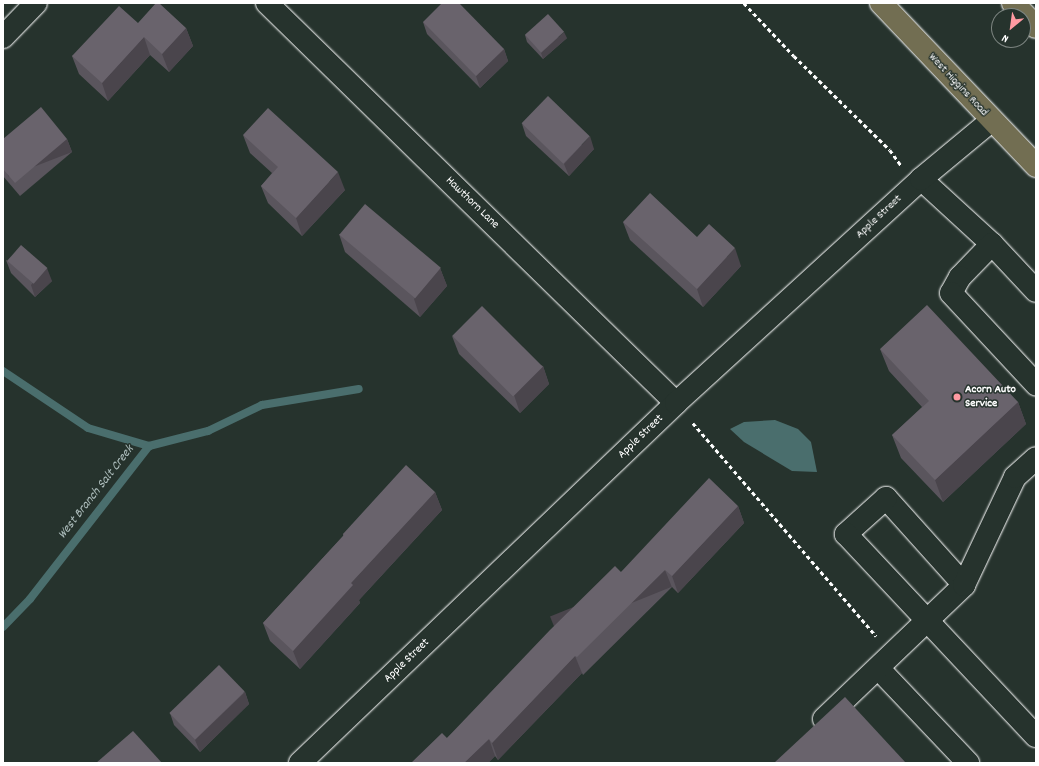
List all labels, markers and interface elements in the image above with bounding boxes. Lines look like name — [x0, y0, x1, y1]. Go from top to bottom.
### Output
north arrow — [991, 8, 1031, 48]
text: N — [999, 29, 1012, 46]
street label: West Higgins Road — [925, 50, 991, 120]
street label: Hawthorn Lane — [442, 174, 502, 232]
street label: Apple Street — [853, 192, 905, 242]
place label: Acorn Auto Service — [965, 383, 1016, 411]
marker: Acorn Auto Service — [952, 392, 962, 402]
street label: Apple Street — [615, 412, 667, 462]
water label: West Branch Salt Creek — [56, 443, 138, 543]
street label: Apple Street — [381, 636, 433, 686]

